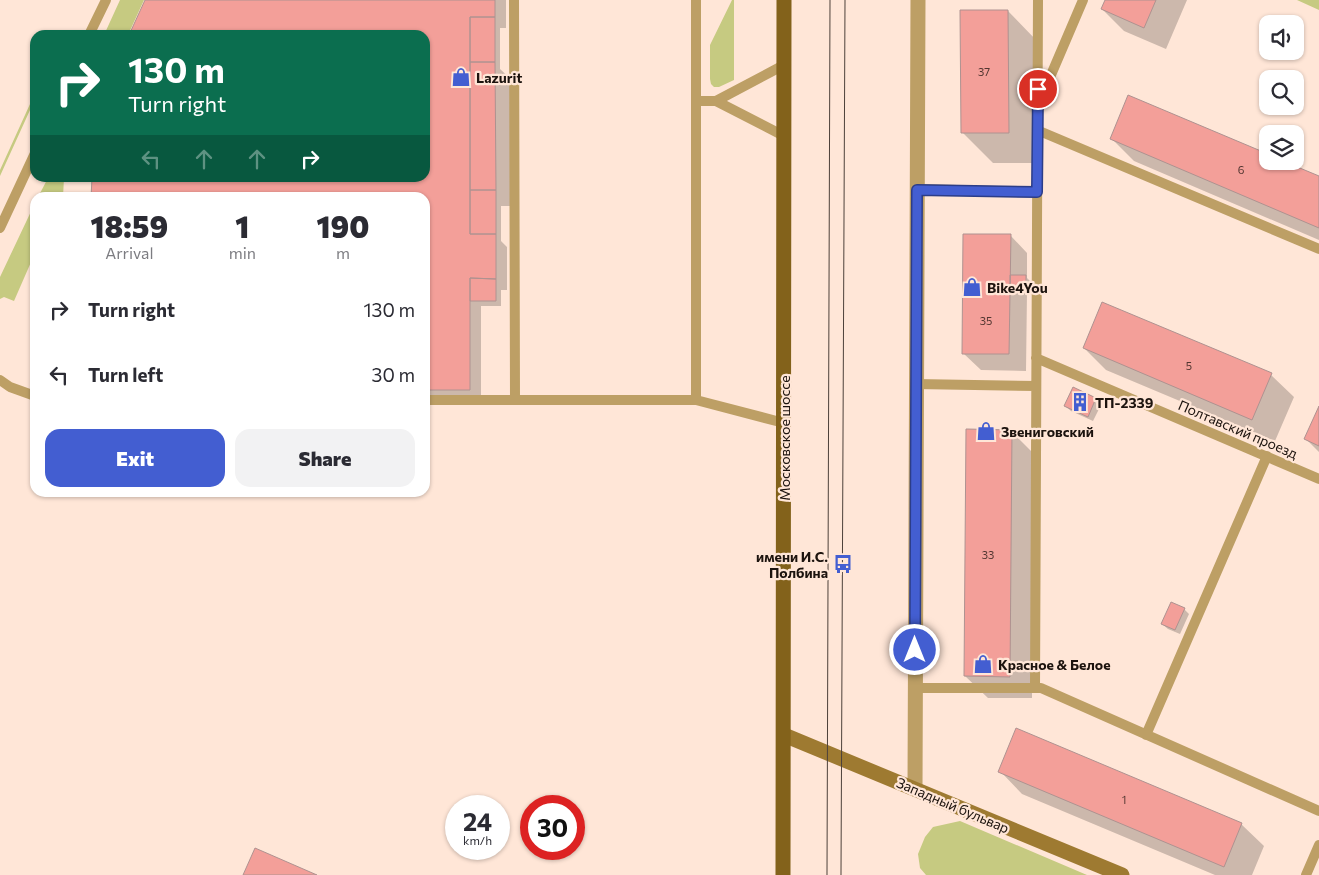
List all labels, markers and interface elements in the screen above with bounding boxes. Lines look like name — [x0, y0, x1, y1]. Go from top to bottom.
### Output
map controls — [1259, 15, 1304, 170]
button: sound — [1259, 15, 1304, 60]
text: 130 m — [128, 47, 225, 90]
icon: right — [45, 50, 110, 115]
house number: 37 — [978, 65, 990, 78]
shop icon: Lazurit — [450, 66, 472, 88]
pin — [1017, 68, 1059, 110]
place label: Lazurit — [476, 69, 522, 86]
button: search — [1259, 70, 1304, 115]
icon: arrive — [1024, 75, 1052, 103]
text: Turn right — [128, 90, 226, 117]
button: layers — [1259, 125, 1304, 170]
icon: left — [137, 145, 165, 173]
icon: ahead — [190, 145, 218, 173]
icon: ahead — [243, 145, 271, 173]
icon: right — [296, 145, 324, 173]
house number: 6 — [1238, 163, 1245, 176]
text: 18:59 — [91, 207, 168, 244]
text: 1 — [235, 207, 249, 244]
text: 190 — [317, 207, 369, 244]
text: Arrival — [105, 243, 154, 262]
text: min — [229, 243, 256, 262]
text: m — [336, 243, 350, 262]
shop icon: Bike4You — [961, 276, 983, 298]
place label: Bike4You — [987, 279, 1048, 296]
icon: right — [45, 296, 73, 324]
text: Turn right — [88, 298, 175, 321]
text: 130 m — [363, 298, 415, 321]
house number: 35 — [980, 314, 992, 327]
house number: 5 — [1186, 359, 1192, 372]
icon: left — [45, 361, 73, 389]
text: Turn left — [88, 363, 163, 386]
text: 30 m — [372, 363, 415, 386]
street label: Московское шоссе — [776, 375, 793, 501]
building icon: ТП-2339 — [1069, 391, 1091, 413]
place label: ТП-2339 — [1095, 394, 1154, 411]
street label: Полтавский проезд — [1176, 396, 1300, 462]
shop icon: Звениговский — [975, 420, 997, 442]
place label: Звениговский — [1001, 423, 1094, 440]
button: Exit — [45, 429, 225, 487]
button: Share — [235, 429, 415, 487]
place label: имени И.С. Полбина — [756, 548, 828, 581]
house number: 33 — [982, 548, 994, 561]
bus stop icon: имени И.С. Полбина — [832, 553, 854, 575]
position arrow — [888, 623, 940, 675]
shop icon: Красное & Белое — [972, 653, 994, 675]
place label: Красное & Белое — [998, 656, 1111, 673]
street label: Западный бульвар — [894, 774, 1012, 836]
house number: 1 — [1122, 793, 1126, 806]
speed limit sign: 30 — [520, 795, 585, 860]
text: 24 — [463, 806, 492, 836]
text: km/h — [463, 833, 492, 847]

